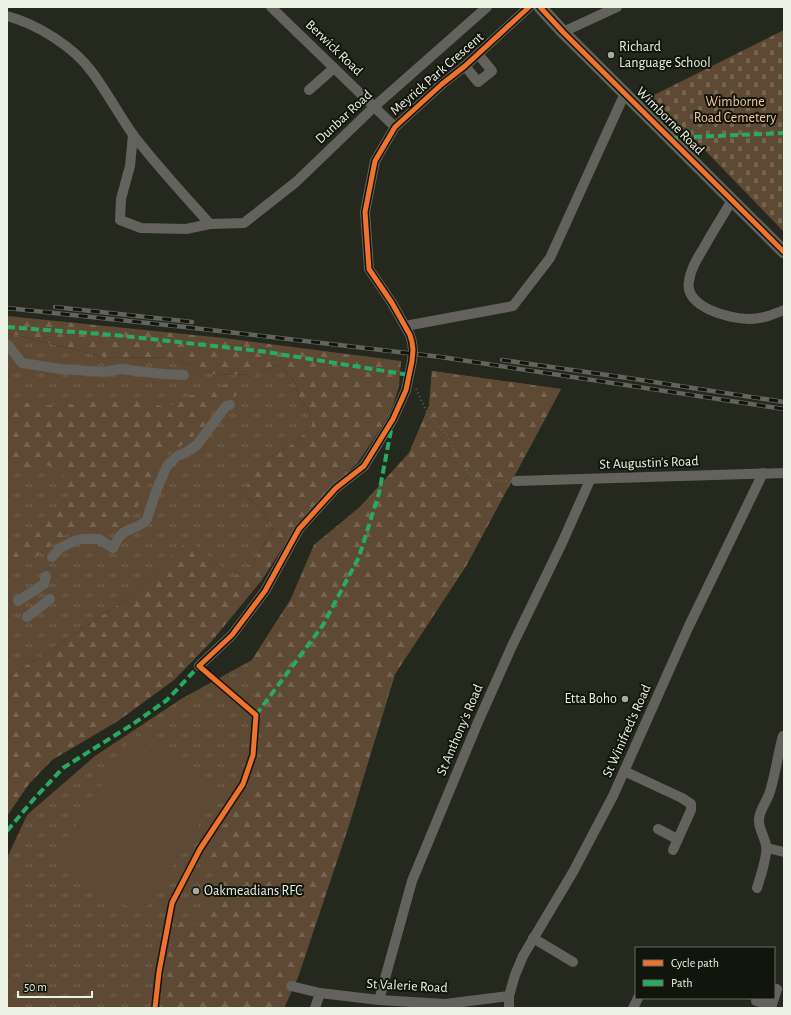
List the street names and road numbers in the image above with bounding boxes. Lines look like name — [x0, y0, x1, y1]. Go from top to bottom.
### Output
street label: Berwick Road — [303, 18, 365, 78]
street label: Meyrick Park Crescent — [388, 30, 487, 118]
street label: Wimborne Road — [633, 84, 707, 158]
street label: Dunbar Road — [313, 88, 375, 146]
street label: St Augustin's Road — [599, 454, 699, 472]
street label: St Anthony's Road — [434, 682, 486, 778]
street label: St Winifred's Road — [600, 682, 654, 780]
street label: St Valerie Road — [366, 977, 448, 995]

